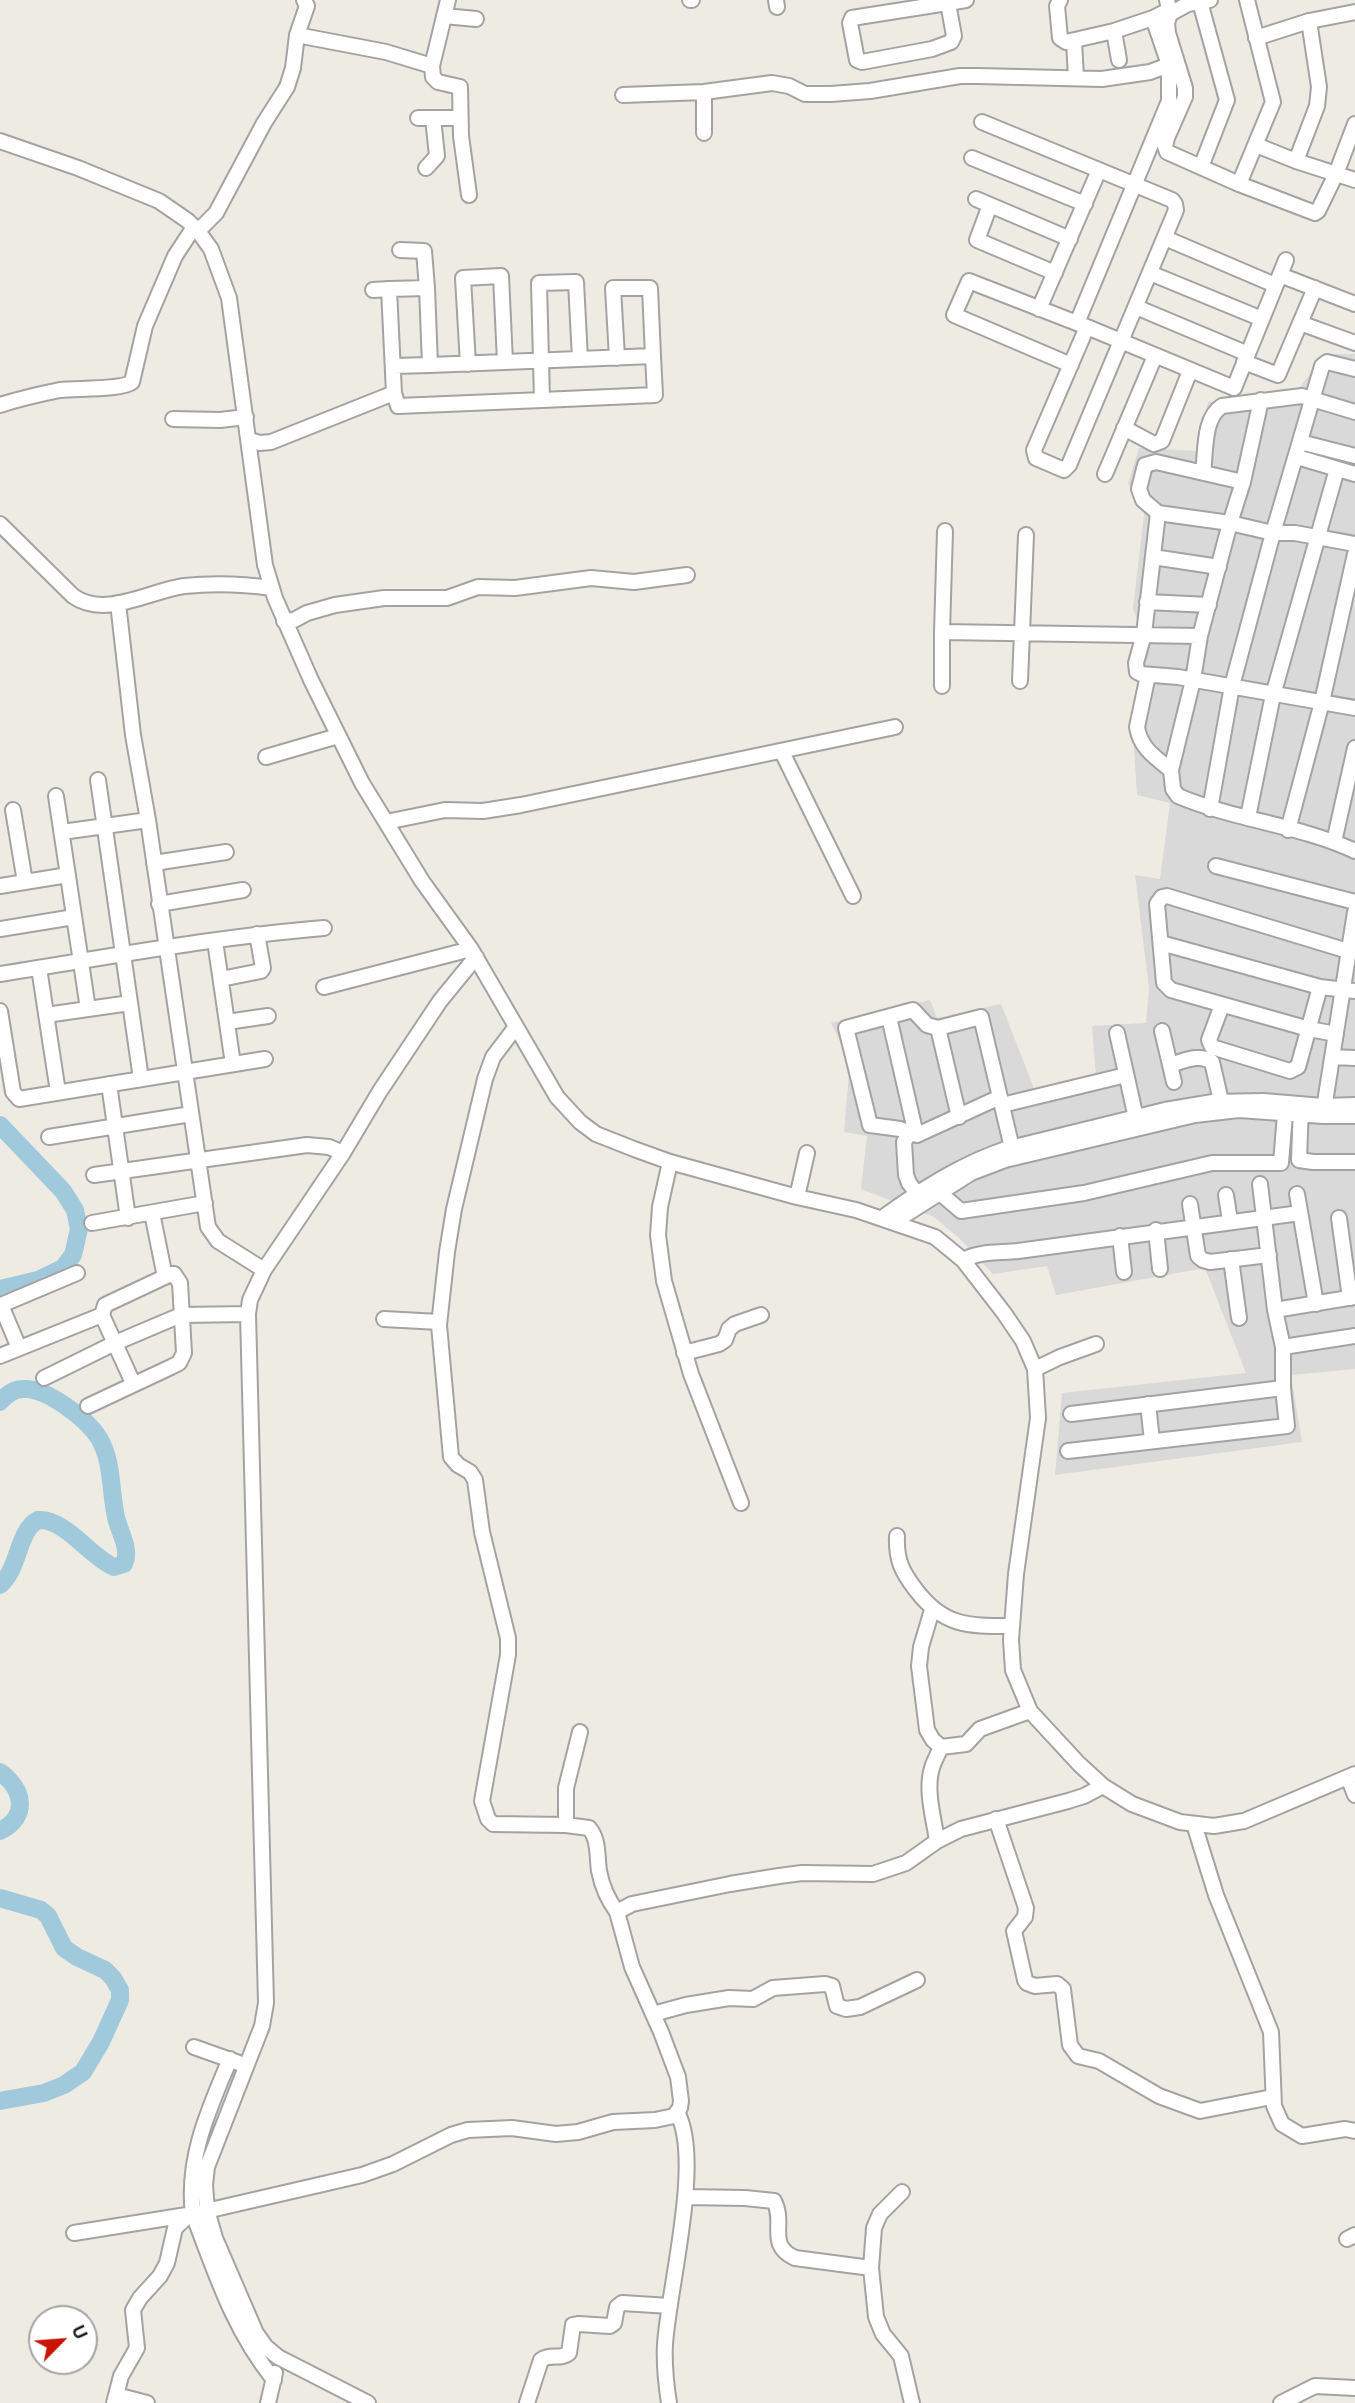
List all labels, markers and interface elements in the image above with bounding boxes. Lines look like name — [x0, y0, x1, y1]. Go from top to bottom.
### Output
north arrow — [28, 2305, 98, 2375]
text: U — [67, 2321, 93, 2343]

